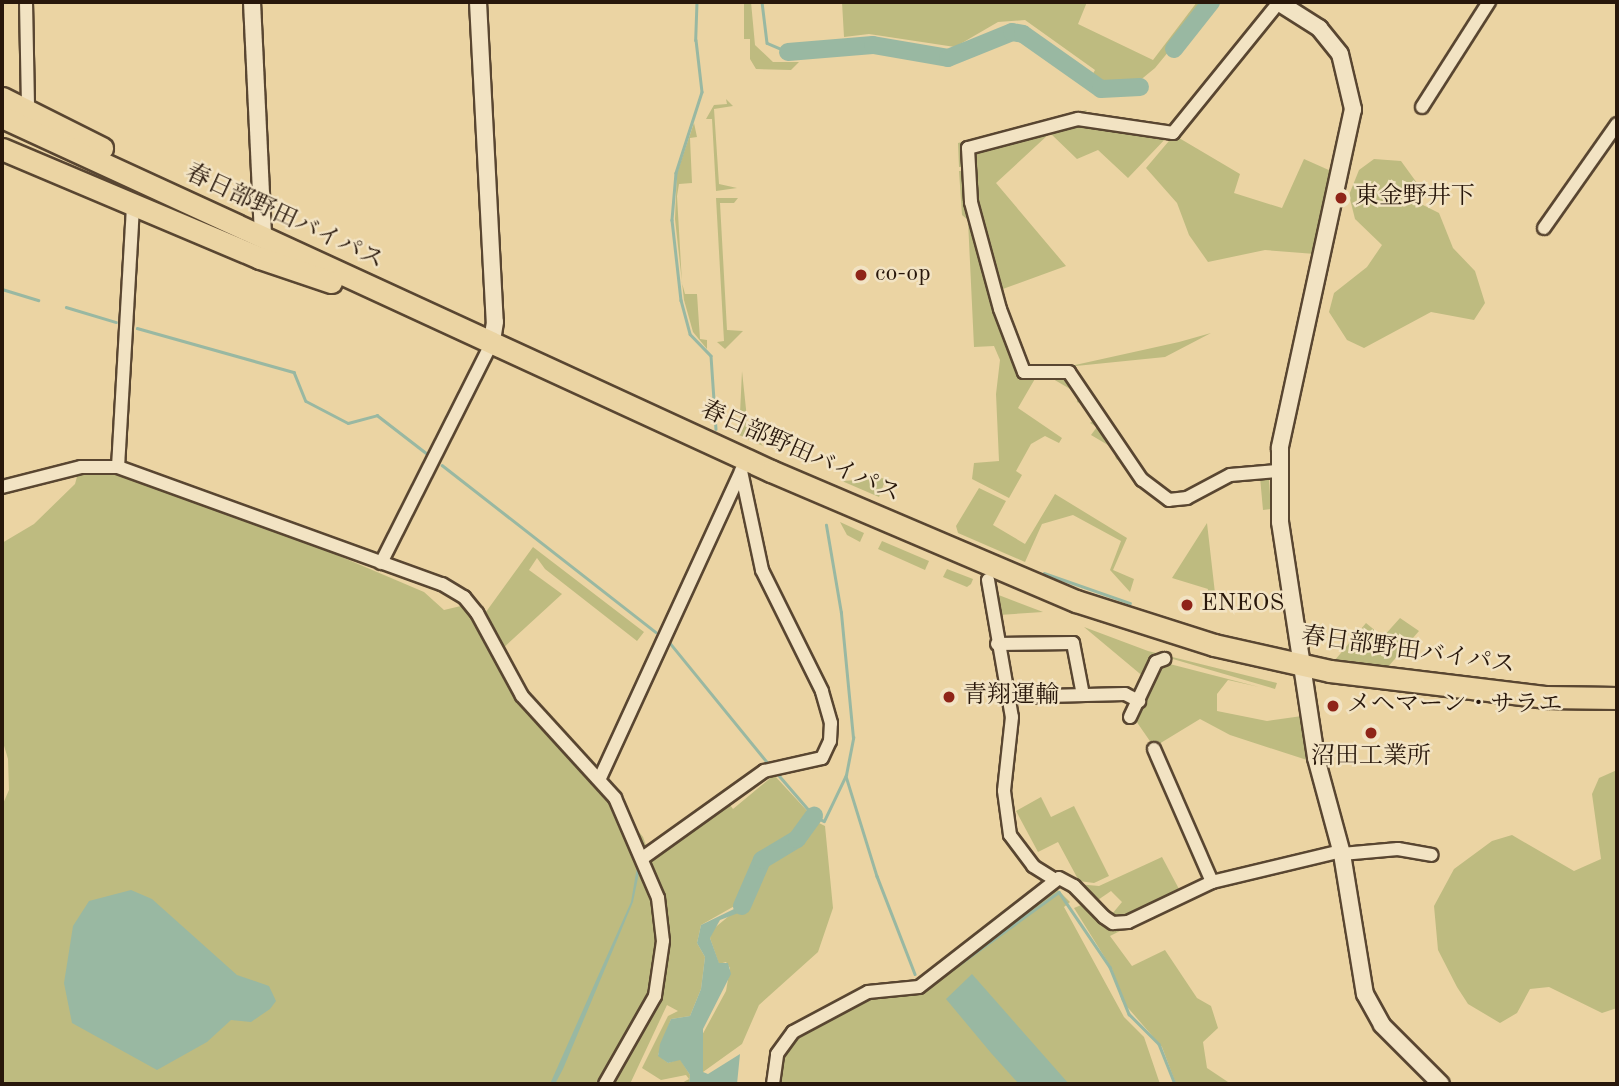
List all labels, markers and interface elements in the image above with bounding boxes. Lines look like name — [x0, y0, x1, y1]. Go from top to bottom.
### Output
street label: 春日部野田バイパス — [180, 159, 388, 277]
place label: 東金野井下 — [1355, 184, 1475, 212]
marker: 東金野井下 — [1333, 190, 1349, 206]
place label: co-op — [875, 261, 931, 289]
marker: co-op — [853, 267, 869, 283]
street label: 春日部野田バイパス — [695, 396, 905, 510]
place label: ENEOS — [1201, 591, 1284, 619]
marker: ENEOS — [1179, 597, 1195, 613]
street label: 春日部野田バイパス — [1299, 623, 1517, 681]
place label: 青翔運輸 — [963, 683, 1059, 711]
marker: 青翔運輸 — [941, 689, 957, 705]
place label: メヘマーン・サラエ — [1347, 692, 1563, 720]
marker: メヘマーン・サラエ — [1325, 698, 1341, 714]
marker: 沼田工業所 — [1363, 725, 1379, 741]
place label: 沼田工業所 — [1311, 744, 1431, 772]

